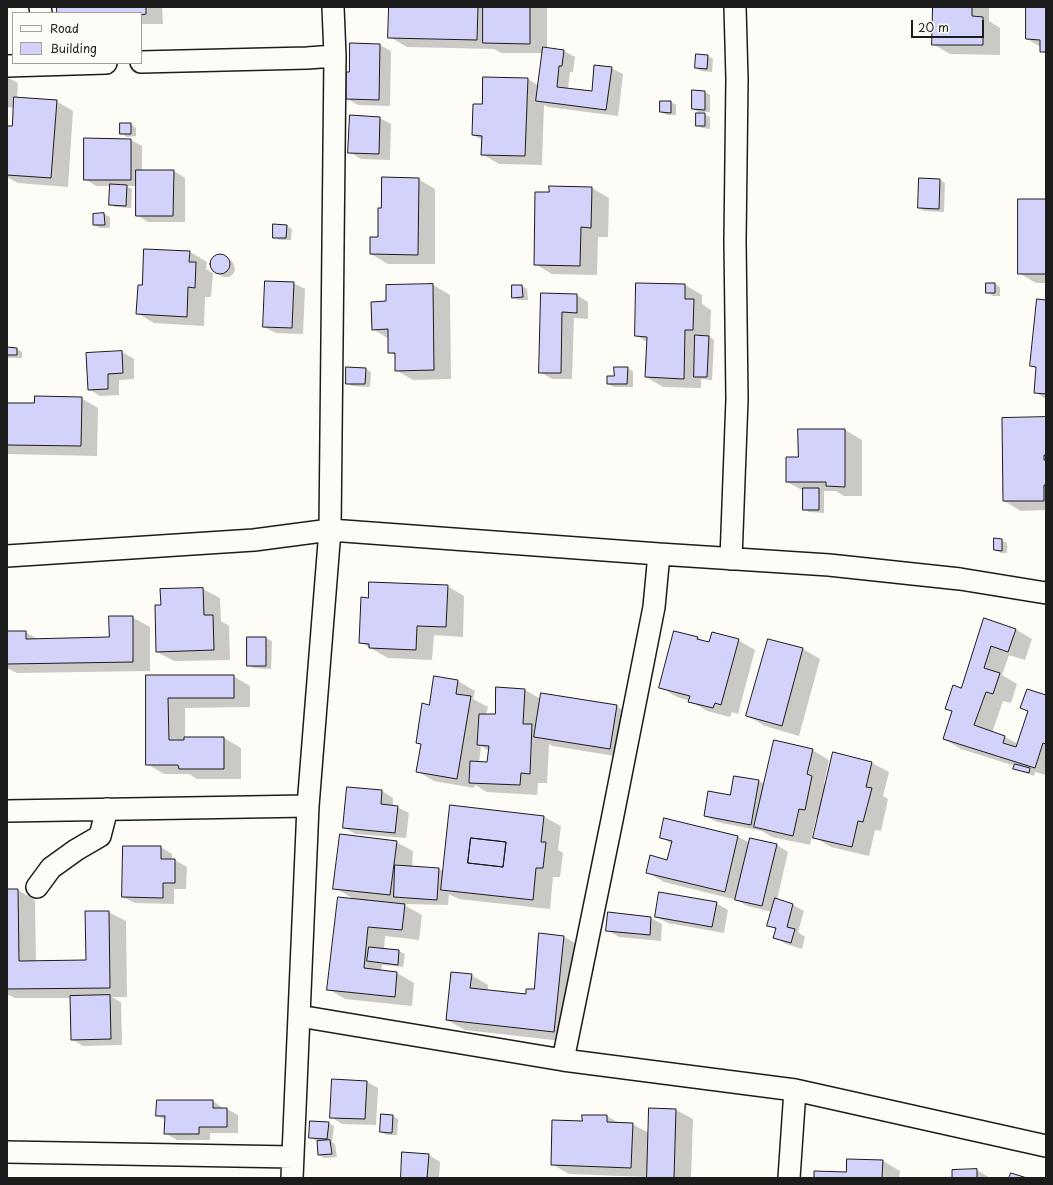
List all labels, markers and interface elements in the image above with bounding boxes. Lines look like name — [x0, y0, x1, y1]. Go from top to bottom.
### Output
legend — [12, 12, 142, 64]
scale bar — [913, 12, 986, 38]
text: 20 m — [918, 18, 949, 36]
text: Road — [50, 19, 79, 37]
text: Building — [50, 39, 97, 57]

